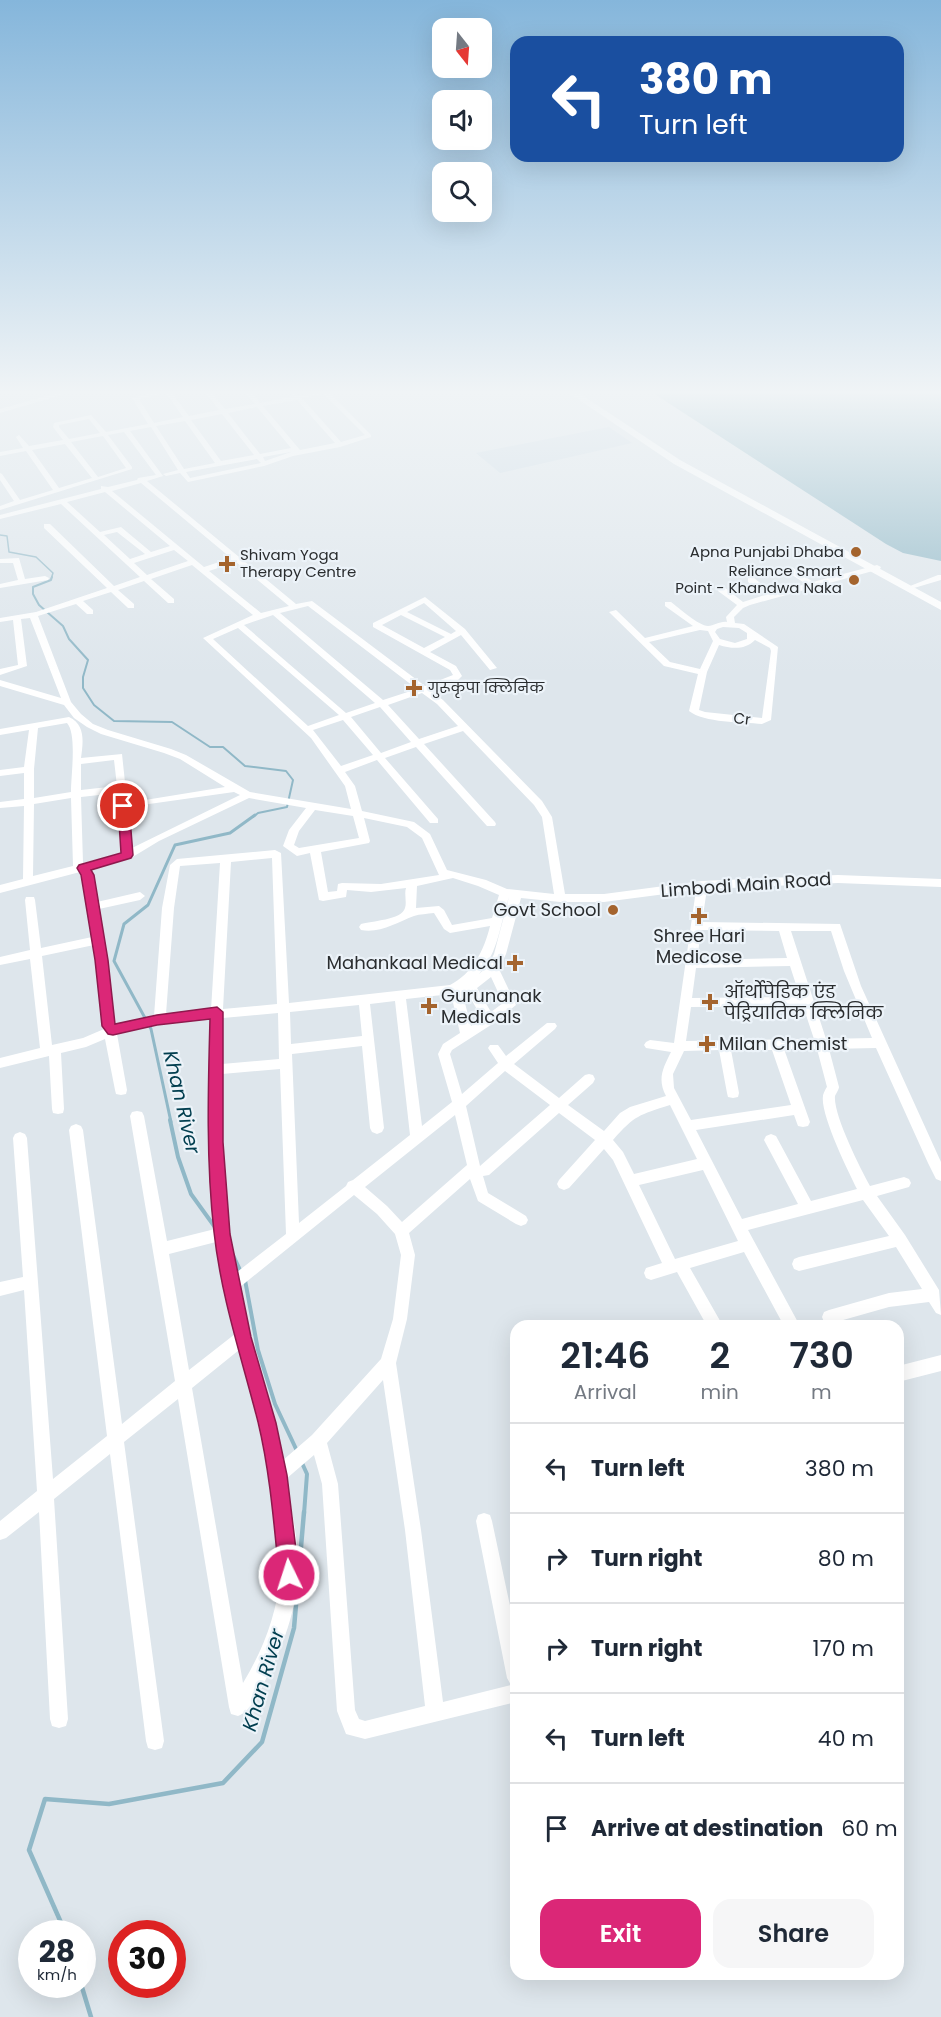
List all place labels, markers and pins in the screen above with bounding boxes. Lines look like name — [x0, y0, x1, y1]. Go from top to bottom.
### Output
place label: Apna Punjabi Dhaba — [690, 541, 844, 562]
place label: Shivam Yoga Therapy Centre — [240, 544, 356, 582]
marker: Apna Punjabi Dhaba — [849, 545, 863, 559]
marker: Shivam Yoga Therapy Centre — [218, 555, 236, 573]
place label: Reliance Smart Point - Khandwa Naka — [675, 560, 842, 598]
marker: Reliance Smart Point - Khandwa Naka — [847, 573, 861, 587]
place label: गुरूकृपा क्लिनिक — [427, 677, 545, 698]
marker: गुरूकृपा क्लिनिक — [405, 679, 423, 697]
pin — [97, 780, 148, 831]
place label: Govt School — [494, 897, 601, 922]
marker: Govt School — [606, 903, 620, 917]
marker: Shree Hari Medicose — [692, 909, 706, 923]
place label: Shree Hari Medicose — [653, 923, 745, 969]
place label: Mahankaal Medical — [327, 950, 503, 975]
marker: Mahankaal Medical — [508, 956, 522, 970]
place label: ऑर्थोपेडिक एंड पेड्रियातिक क्लिनिक — [723, 979, 884, 1025]
place label: Gurunanak Medicals — [441, 983, 542, 1029]
marker: ऑर्थोपेडिक एंड पेड्रियातिक क्लिनिक — [701, 993, 719, 1011]
marker: Gurunanak Medicals — [422, 999, 436, 1013]
place label: Milan Chemist — [719, 1031, 847, 1056]
marker: Milan Chemist — [700, 1037, 714, 1051]

